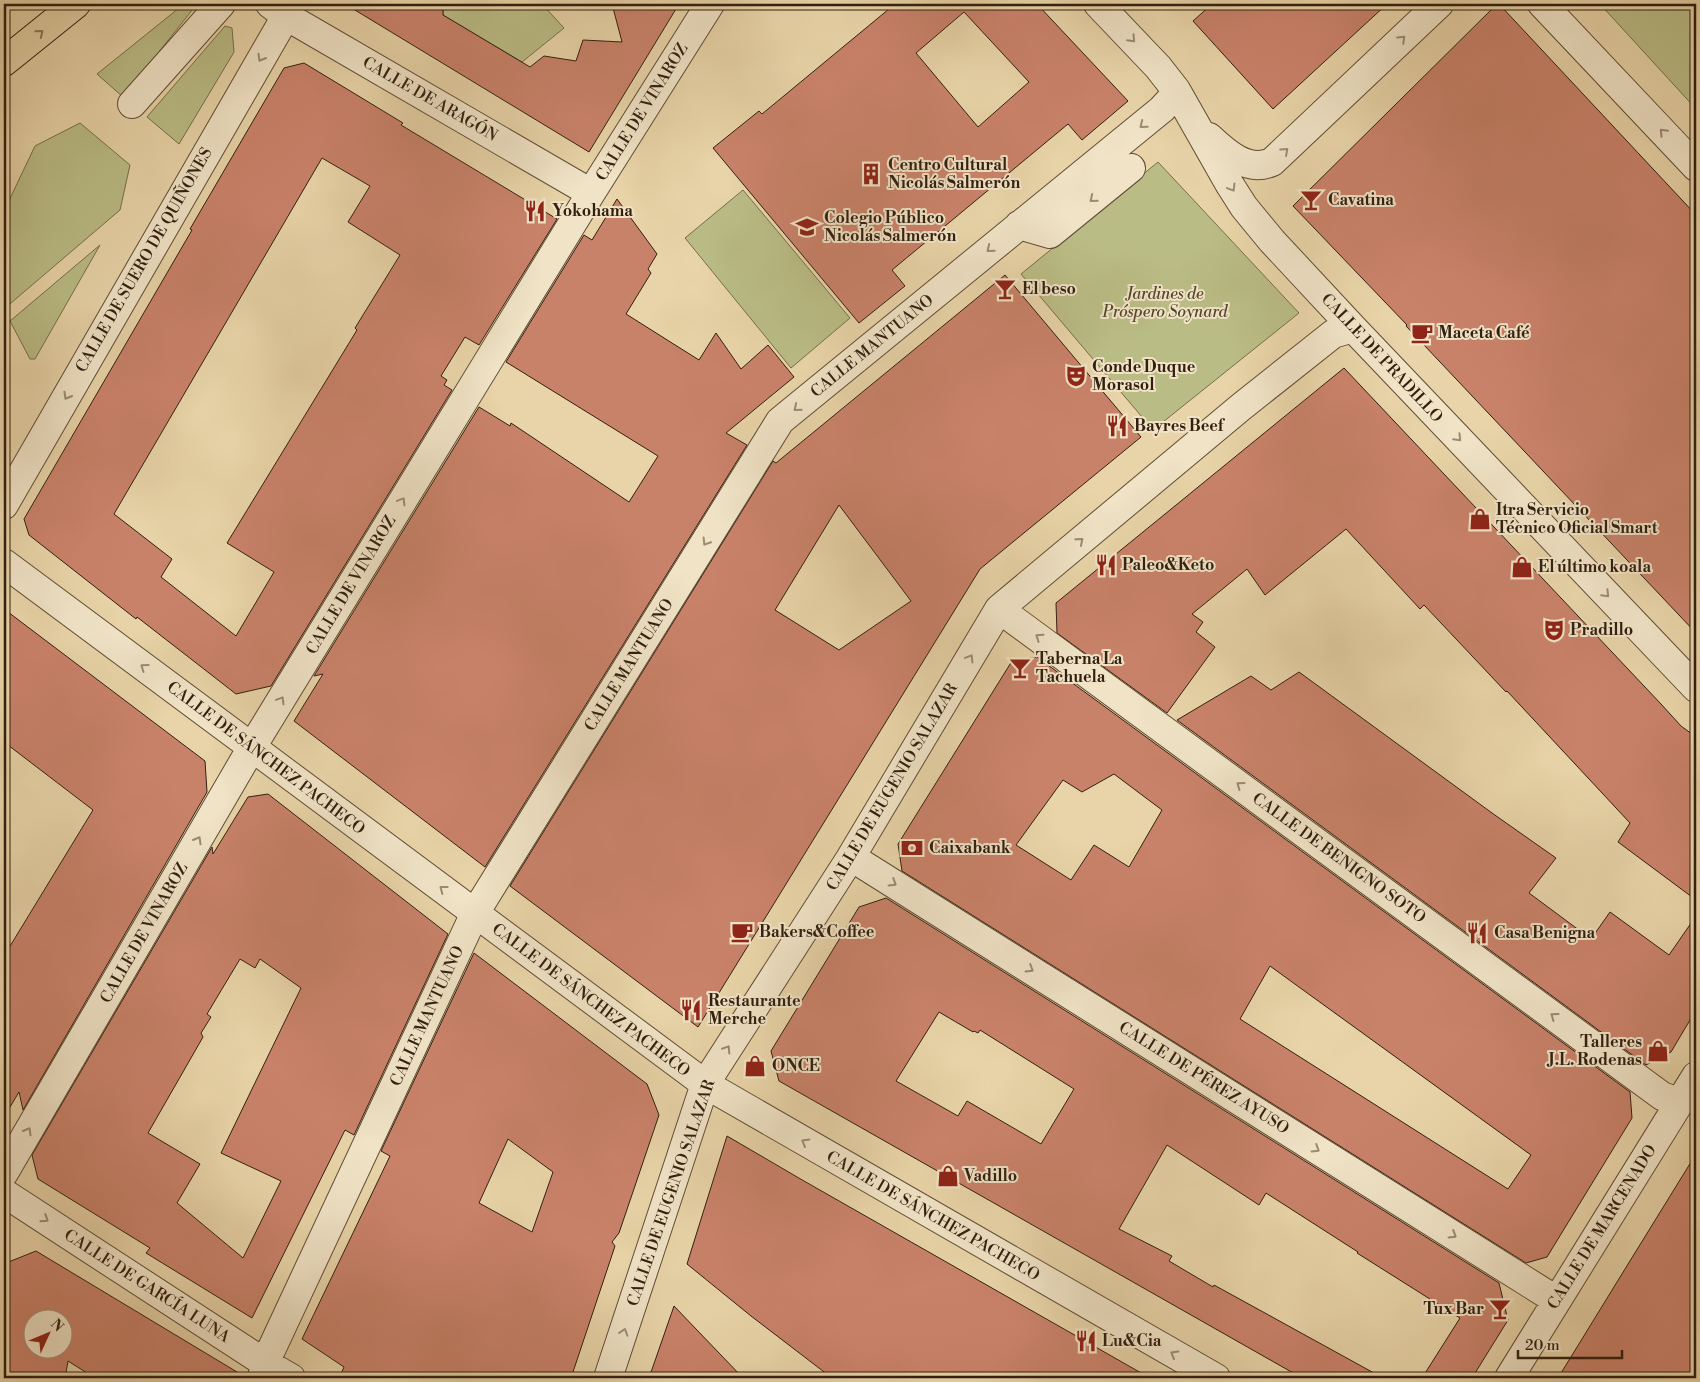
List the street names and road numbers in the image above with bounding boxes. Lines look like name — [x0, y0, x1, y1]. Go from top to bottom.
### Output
street label: CALLE DE VINAROZ — [592, 39, 692, 185]
street label: CALLE DE ARAGÓN — [359, 50, 502, 146]
street label: CALLE DE SUERO DE QUIÑONES — [69, 142, 217, 376]
street label: CALLE DE PRADILLO — [1317, 289, 1447, 427]
street label: CALLE MANTUANO — [806, 290, 938, 402]
street label: CALLE DE VINAROZ — [302, 512, 400, 658]
street label: CALLE MANTUANO — [580, 595, 678, 735]
street label: CALLE DE SÁNCHEZ PACHECO — [163, 675, 370, 839]
street label: CALLE DE EUGENIO SALAZAR — [822, 679, 962, 894]
street label: CALLE DE BENIGNO SOTO — [1248, 788, 1430, 928]
street label: CALLE DE VINAROZ — [96, 859, 192, 1007]
street label: CALLE DE SÁNCHEZ PACHECO — [488, 917, 695, 1081]
street label: CALLE MANTUANO — [386, 943, 468, 1089]
street label: CALLE DE PÉREZ AYUSO — [1115, 1016, 1294, 1139]
street label: CALLE DE EUGENIO SALAZAR — [623, 1076, 720, 1309]
street label: CALLE DE MARCENADO — [1543, 1141, 1661, 1313]
street label: CALLE DE SÁNCHEZ PACHECO — [823, 1145, 1044, 1285]
street label: CALLE DE GARCÍA LUNA — [60, 1223, 236, 1348]

